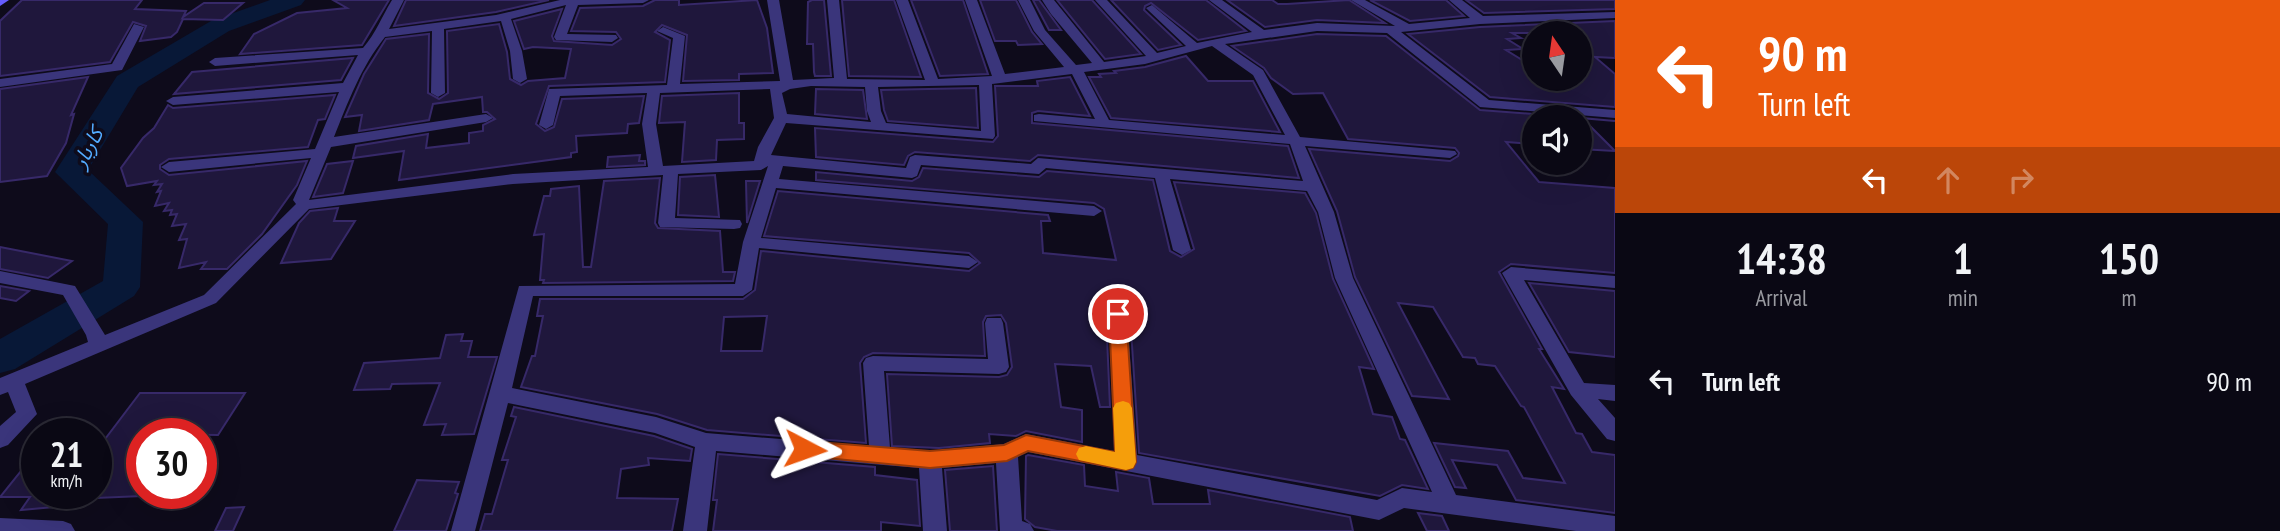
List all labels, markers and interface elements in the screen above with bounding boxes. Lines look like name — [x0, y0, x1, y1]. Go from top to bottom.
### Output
north arrow — [1522, 21, 1592, 91]
map controls — [1522, 21, 1592, 175]
text: 90 m — [1758, 21, 1847, 85]
icon: left — [1643, 28, 1734, 119]
text: Turn left — [1758, 83, 1850, 125]
button: sound — [1522, 105, 1592, 175]
water label: کاربار — [65, 119, 111, 174]
icon: left — [1856, 161, 1894, 199]
icon: ahead — [1929, 161, 1967, 199]
icon: right — [2002, 161, 2040, 199]
text: 14:38 — [1736, 231, 1827, 286]
text: 1 — [1953, 231, 1973, 286]
text: 150 — [2099, 231, 2159, 286]
text: Arrival — [1755, 283, 1807, 312]
text: min — [1948, 283, 1978, 312]
text: m — [2121, 283, 2136, 312]
pin — [1088, 284, 1148, 344]
icon: arrive — [1099, 295, 1137, 333]
icon: left — [1643, 362, 1681, 400]
text: Turn left — [1702, 365, 1780, 398]
text: 90 m — [2206, 365, 2252, 398]
position arrow — [768, 412, 842, 486]
speed limit sign: 30 — [126, 418, 217, 509]
text: 21 — [50, 431, 83, 477]
text: km/h — [51, 469, 82, 492]

